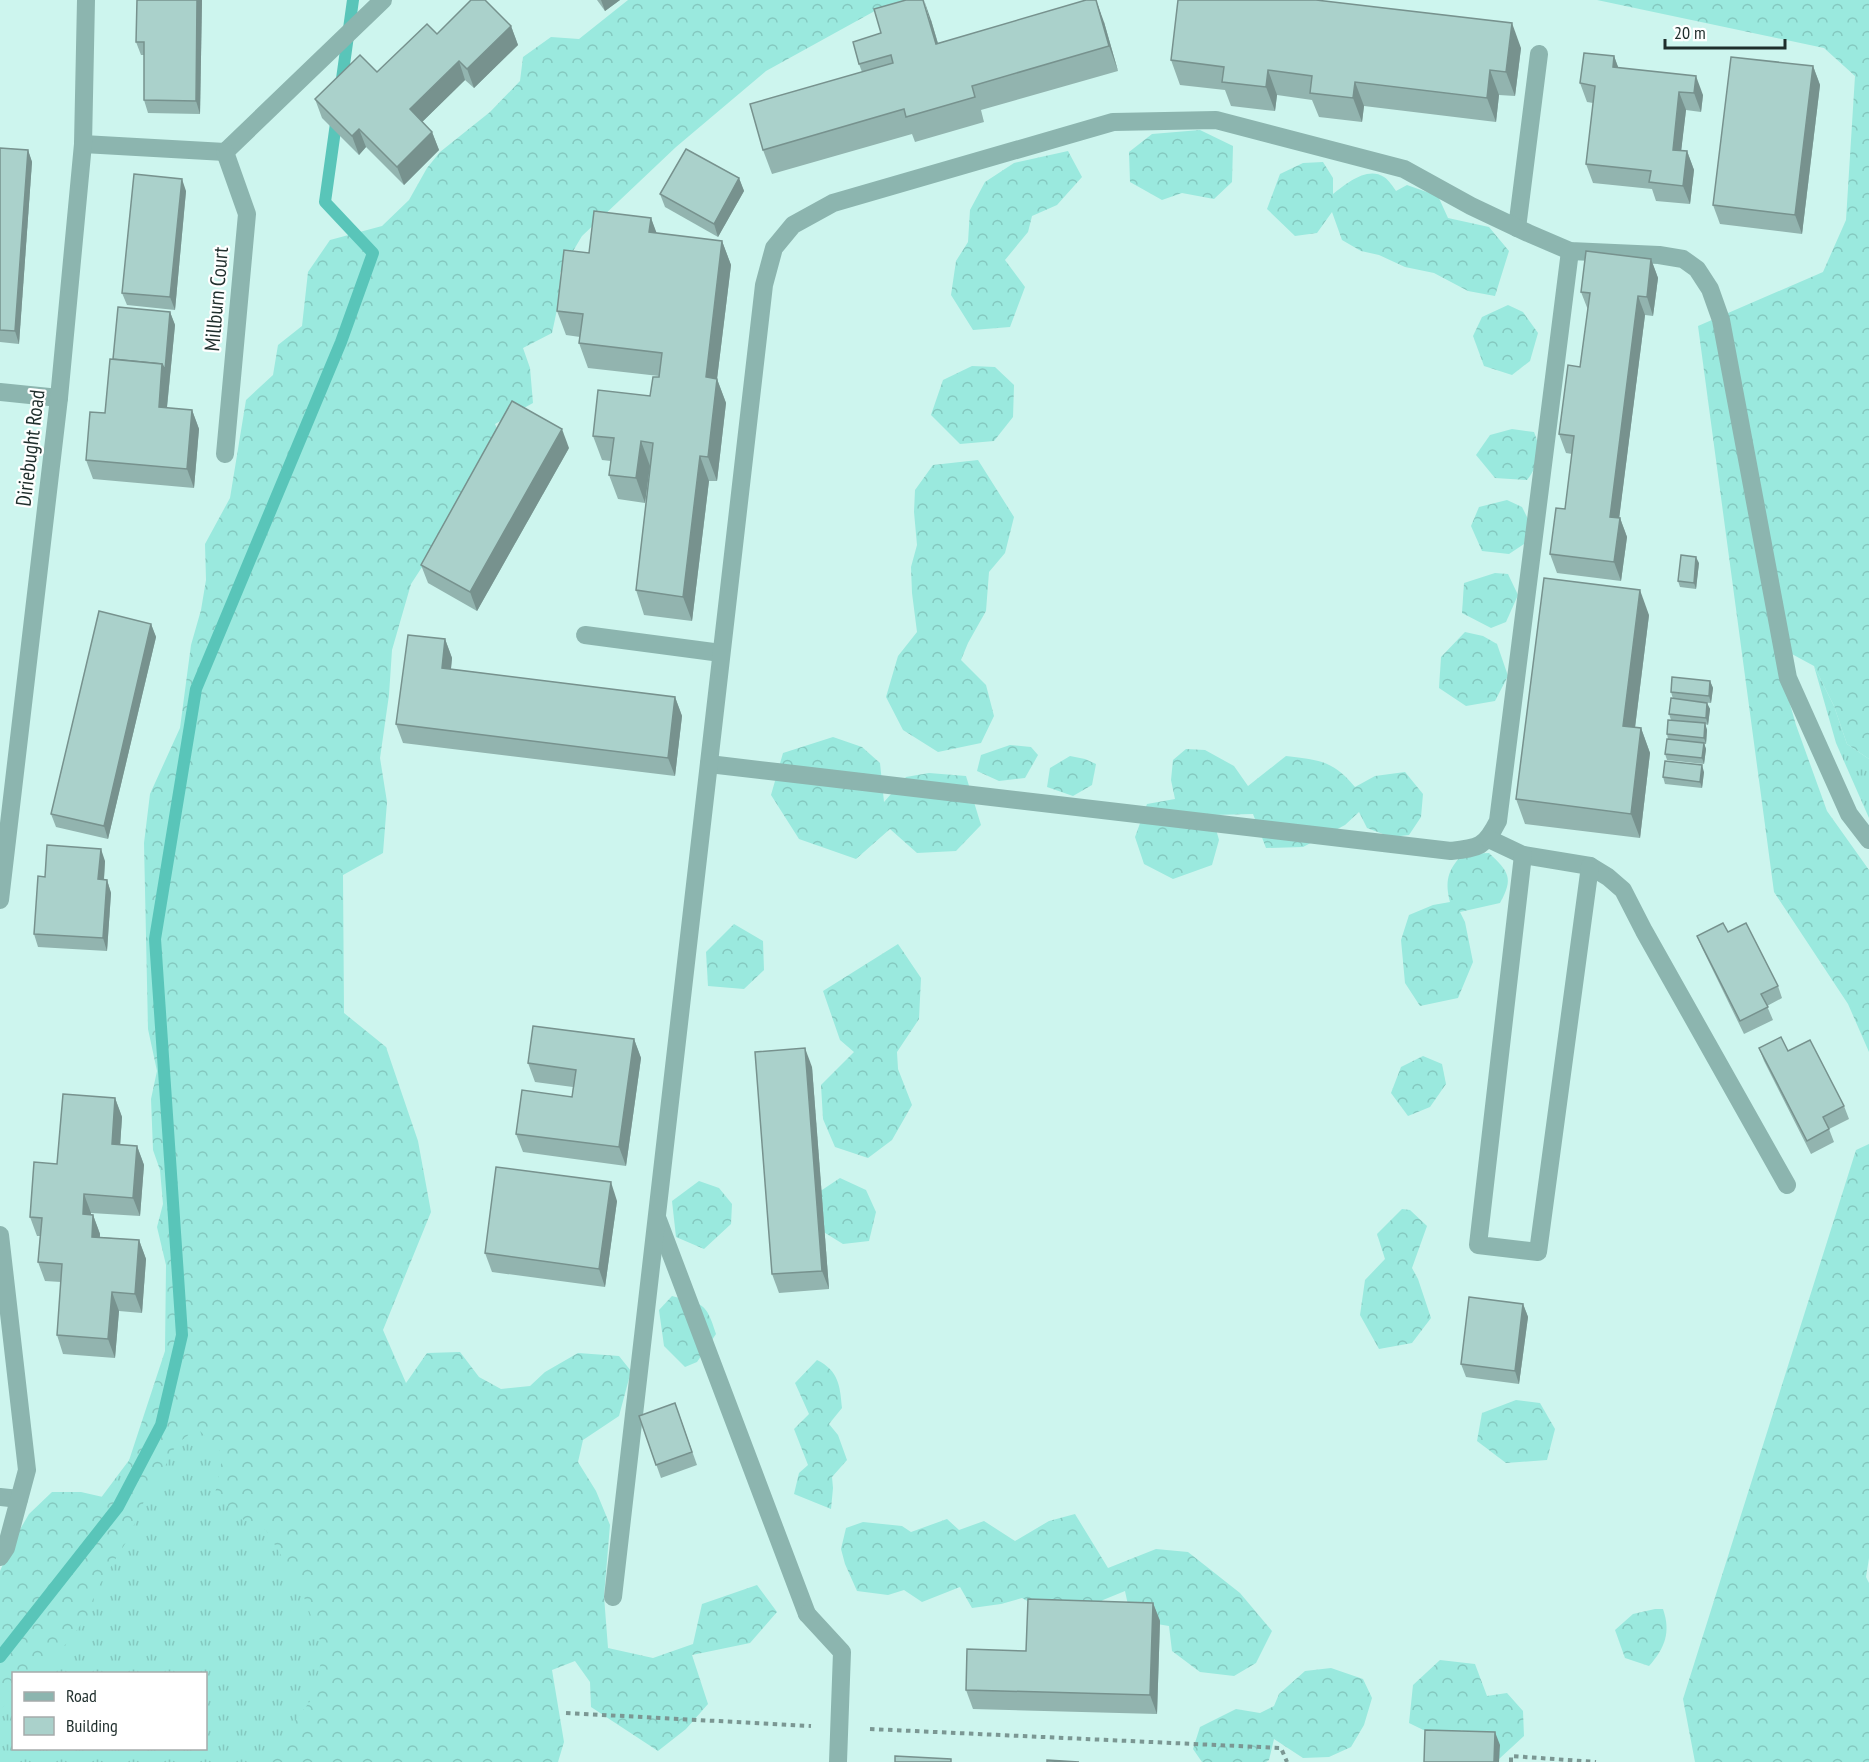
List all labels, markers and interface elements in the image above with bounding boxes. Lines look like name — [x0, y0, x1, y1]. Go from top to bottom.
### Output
scale bar — [1665, 12, 1785, 50]
text: 20 m — [1674, 21, 1706, 44]
street label: Millburn Court — [198, 245, 234, 352]
street label: Diriebught Road — [9, 388, 51, 508]
legend — [12, 1672, 207, 1750]
text: Road — [66, 1684, 97, 1707]
text: Building — [66, 1714, 118, 1737]

